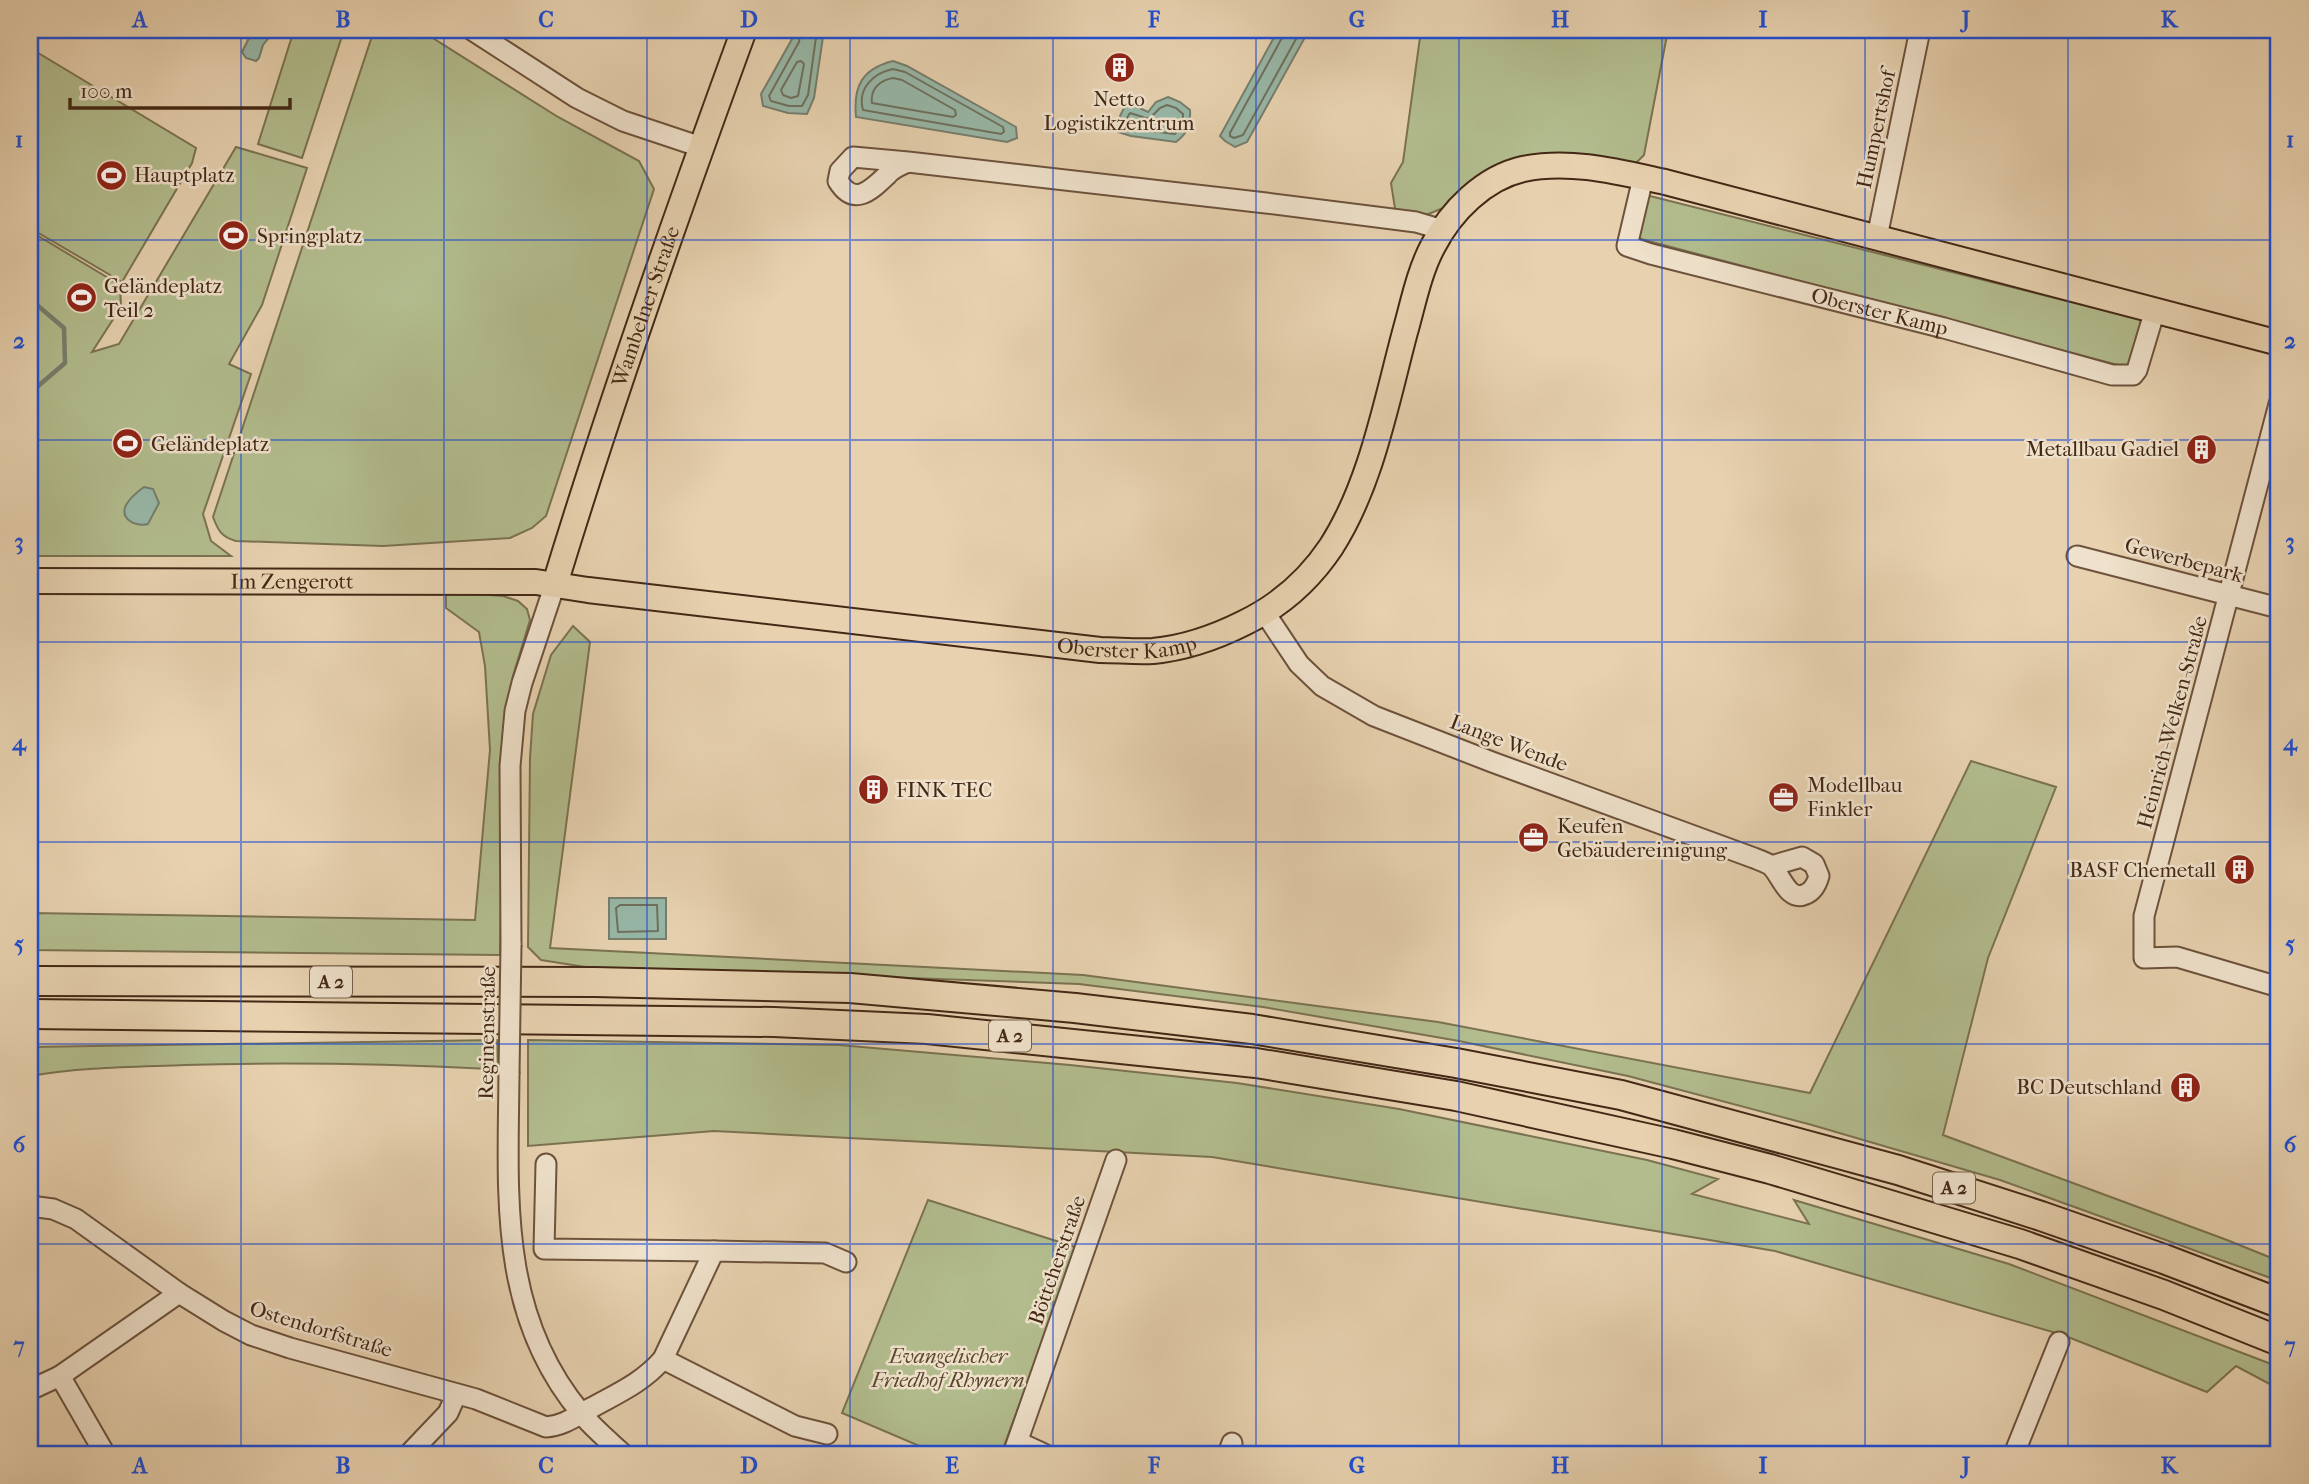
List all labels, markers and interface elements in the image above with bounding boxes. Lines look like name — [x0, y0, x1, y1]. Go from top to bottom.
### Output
text: A — [131, 6, 149, 33]
text: B — [336, 6, 351, 33]
text: C — [538, 6, 554, 33]
text: D — [740, 6, 758, 33]
text: E — [945, 6, 959, 33]
text: F — [1147, 6, 1161, 33]
text: G — [1349, 6, 1365, 33]
text: H — [1551, 6, 1569, 33]
text: I — [1759, 6, 1768, 33]
text: J — [1960, 6, 1971, 33]
text: K — [2161, 6, 2180, 33]
building icon: Netto Logistikzentrum — [1102, 50, 1136, 84]
street label: Humpertshof — [1852, 63, 1901, 191]
scale bar — [70, 66, 290, 110]
text: 100 m — [80, 79, 133, 103]
place label: Netto Logistikzentrum — [1044, 87, 1195, 135]
text: 1 — [15, 126, 23, 153]
text: 1 — [2286, 126, 2294, 153]
sports icon: Hauptplatz — [94, 158, 128, 192]
place label: Hauptplatz — [134, 163, 235, 187]
sports icon: Springplatz — [217, 219, 251, 253]
street label: Wambelner Straße — [607, 223, 684, 391]
place label: Springplatz — [257, 224, 362, 248]
place label: Geländeplatz Teil 2 — [104, 274, 222, 322]
sports icon: Geländeplatz Teil 2 — [64, 281, 98, 315]
street label: Oberster Kamp — [1809, 283, 1951, 341]
text: 2 — [13, 327, 25, 354]
text: 2 — [2284, 327, 2296, 354]
sports icon: Geländeplatz — [111, 427, 145, 461]
place label: Geländeplatz — [151, 432, 269, 456]
building icon: Metallbau Gadiel — [2185, 432, 2219, 466]
place label: Metallbau Gadiel — [2026, 437, 2179, 461]
text: 3 — [14, 528, 24, 555]
text: 3 — [2285, 528, 2295, 555]
street label: Gewerbepark — [2122, 533, 2246, 587]
street label: Im Zengerott — [230, 569, 354, 594]
street label: Heinrich-Welken-Straße — [2132, 613, 2212, 831]
street label: Oberster Kamp — [1056, 631, 1199, 663]
street label: Lange Wende — [1447, 710, 1571, 776]
text: 4 — [11, 729, 27, 756]
text: 4 — [2282, 729, 2298, 756]
building icon: FINK TEC — [856, 773, 890, 807]
place label: Modellbau Finkler — [1807, 773, 1902, 821]
place label: FINK TEC — [896, 778, 992, 802]
office icon: Modellbau Finkler — [1767, 780, 1801, 814]
place label: Keufen Gebäudereinigung — [1557, 814, 1728, 862]
office icon: Keufen Gebäudereinigung — [1517, 821, 1551, 855]
building icon: BASF Chemetall — [2222, 853, 2256, 887]
place label: BASF Chemetall — [2069, 858, 2216, 882]
text: 5 — [14, 930, 24, 957]
text: 5 — [2285, 930, 2295, 957]
road number: A 2 — [310, 966, 352, 998]
street label: Reginenstraße — [474, 966, 500, 1100]
road number: A 2 — [989, 1020, 1031, 1052]
building icon: BC Deutschland — [2168, 1070, 2202, 1104]
place label: BC Deutschland — [2016, 1075, 2163, 1099]
text: 6 — [13, 1131, 26, 1158]
text: 6 — [2284, 1131, 2297, 1158]
road number: A 2 — [1933, 1172, 1975, 1204]
street label: Böttcherstraße — [1024, 1192, 1090, 1328]
street label: Ostendorfstraße — [247, 1296, 395, 1362]
text: 7 — [12, 1332, 25, 1359]
text: 7 — [2283, 1332, 2296, 1359]
park label: Evangelischer Friedhof Rhynern — [870, 1344, 1025, 1392]
text: A — [131, 1452, 149, 1479]
text: B — [336, 1452, 351, 1479]
text: C — [538, 1452, 554, 1479]
text: D — [740, 1452, 758, 1479]
text: E — [945, 1452, 959, 1479]
text: F — [1147, 1452, 1161, 1479]
text: G — [1349, 1452, 1365, 1479]
text: H — [1551, 1452, 1569, 1479]
text: I — [1759, 1452, 1768, 1479]
text: J — [1960, 1452, 1971, 1479]
text: K — [2161, 1452, 2180, 1479]

